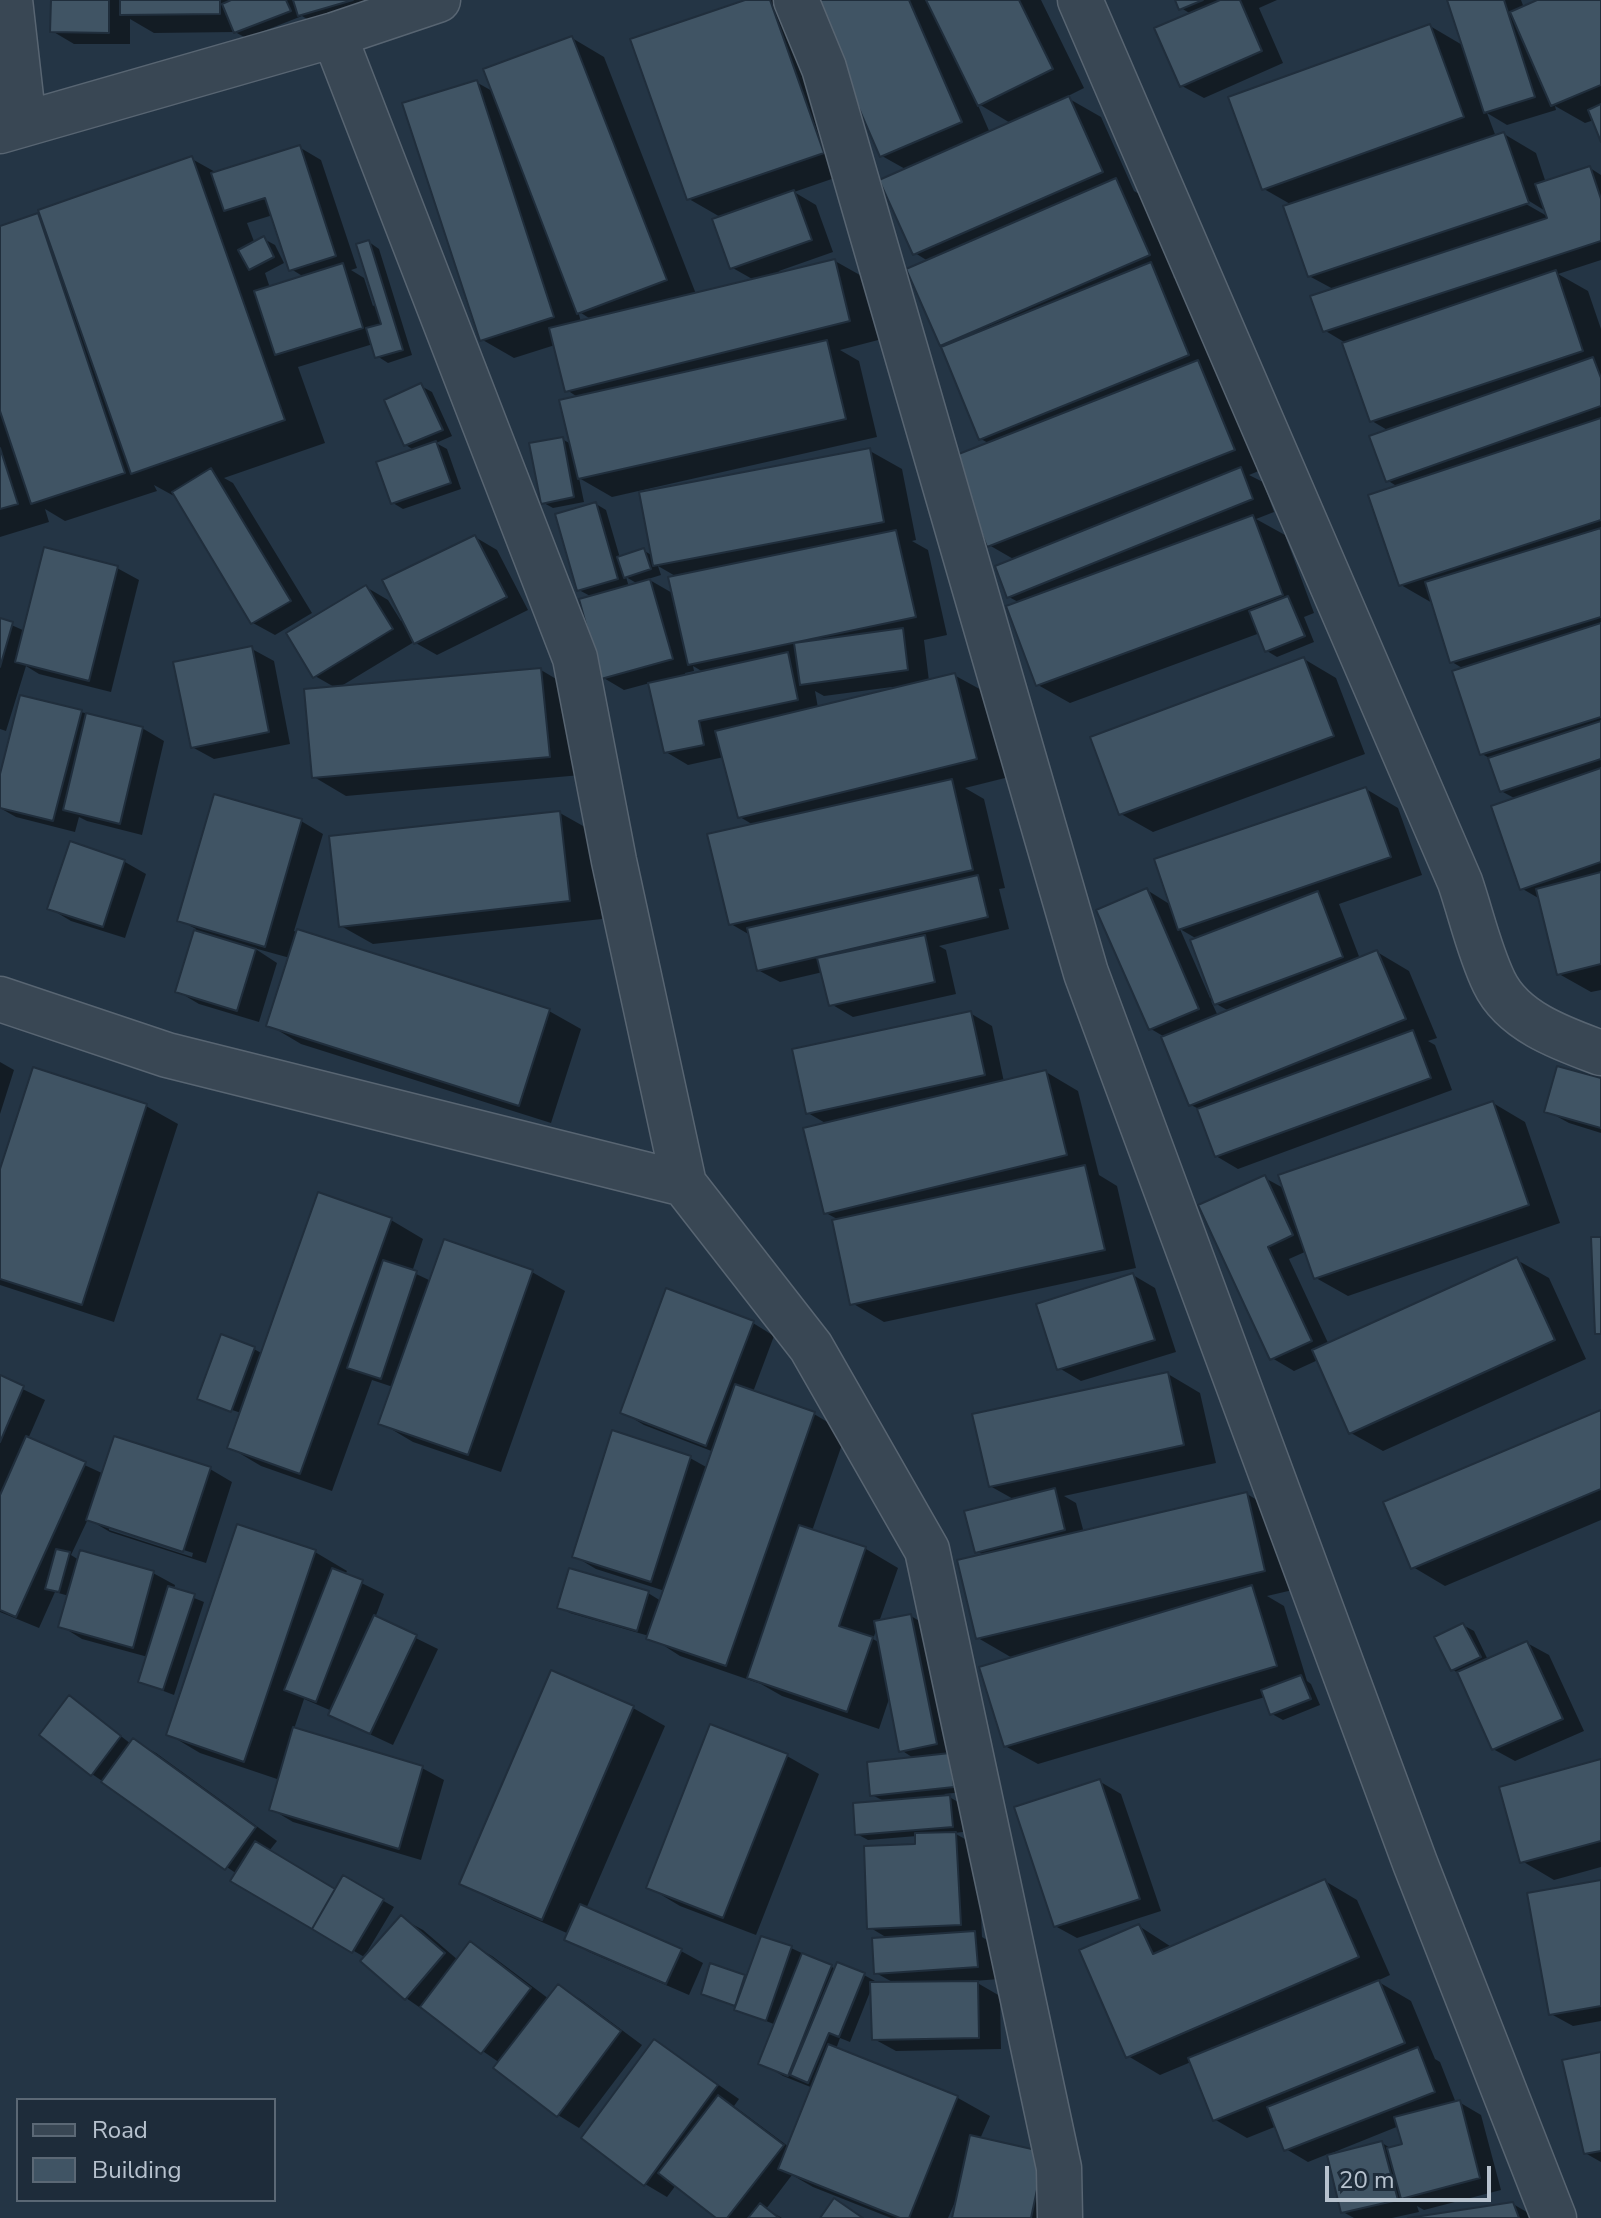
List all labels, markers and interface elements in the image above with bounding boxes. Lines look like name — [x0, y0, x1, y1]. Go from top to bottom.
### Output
legend — [16, 2098, 276, 2202]
text: Road — [92, 2114, 148, 2146]
scale bar — [1329, 2150, 1495, 2200]
text: Building — [92, 2154, 182, 2186]
text: 20 m — [1339, 2164, 1395, 2196]

